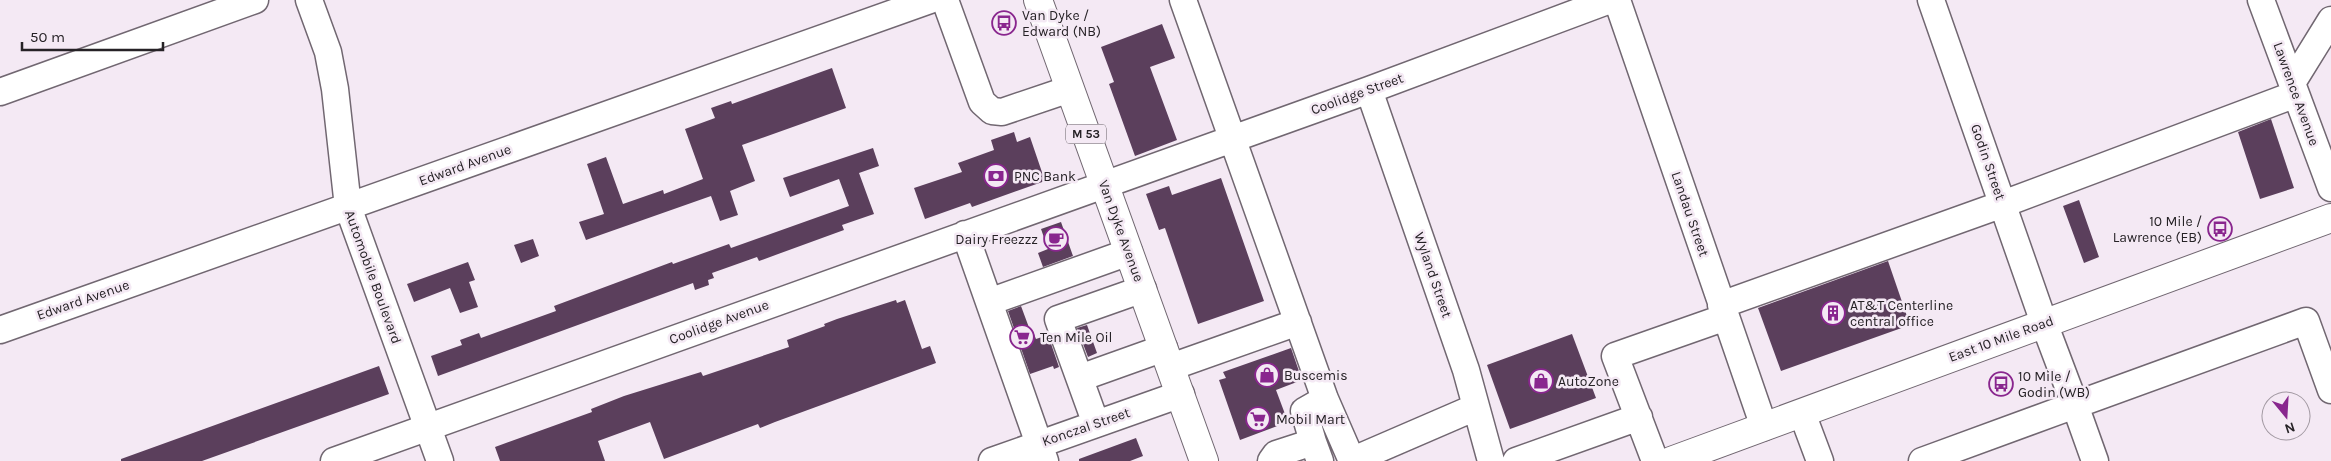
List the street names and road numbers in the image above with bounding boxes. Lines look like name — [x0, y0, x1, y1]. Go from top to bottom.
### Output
street label: Lawrence Avenue — [2269, 40, 2323, 148]
street label: Coolidge Street — [1308, 69, 1406, 119]
street label: Godin Street — [1967, 122, 2009, 202]
road number: M 53 — [1066, 125, 1106, 144]
street label: Edward Avenue — [417, 140, 513, 190]
street label: Landau Street — [1667, 169, 1713, 259]
street label: Van Dyke Avenue — [1095, 178, 1147, 284]
street label: Automobile Boulevard — [341, 208, 405, 346]
street label: Wyland Street — [1410, 230, 1456, 320]
street label: Edward Avenue — [34, 276, 132, 324]
street label: Coolidge Avenue — [667, 296, 771, 348]
street label: East 10 Mile Road — [1946, 312, 2056, 366]
street label: Konczal Street — [1040, 404, 1132, 450]

